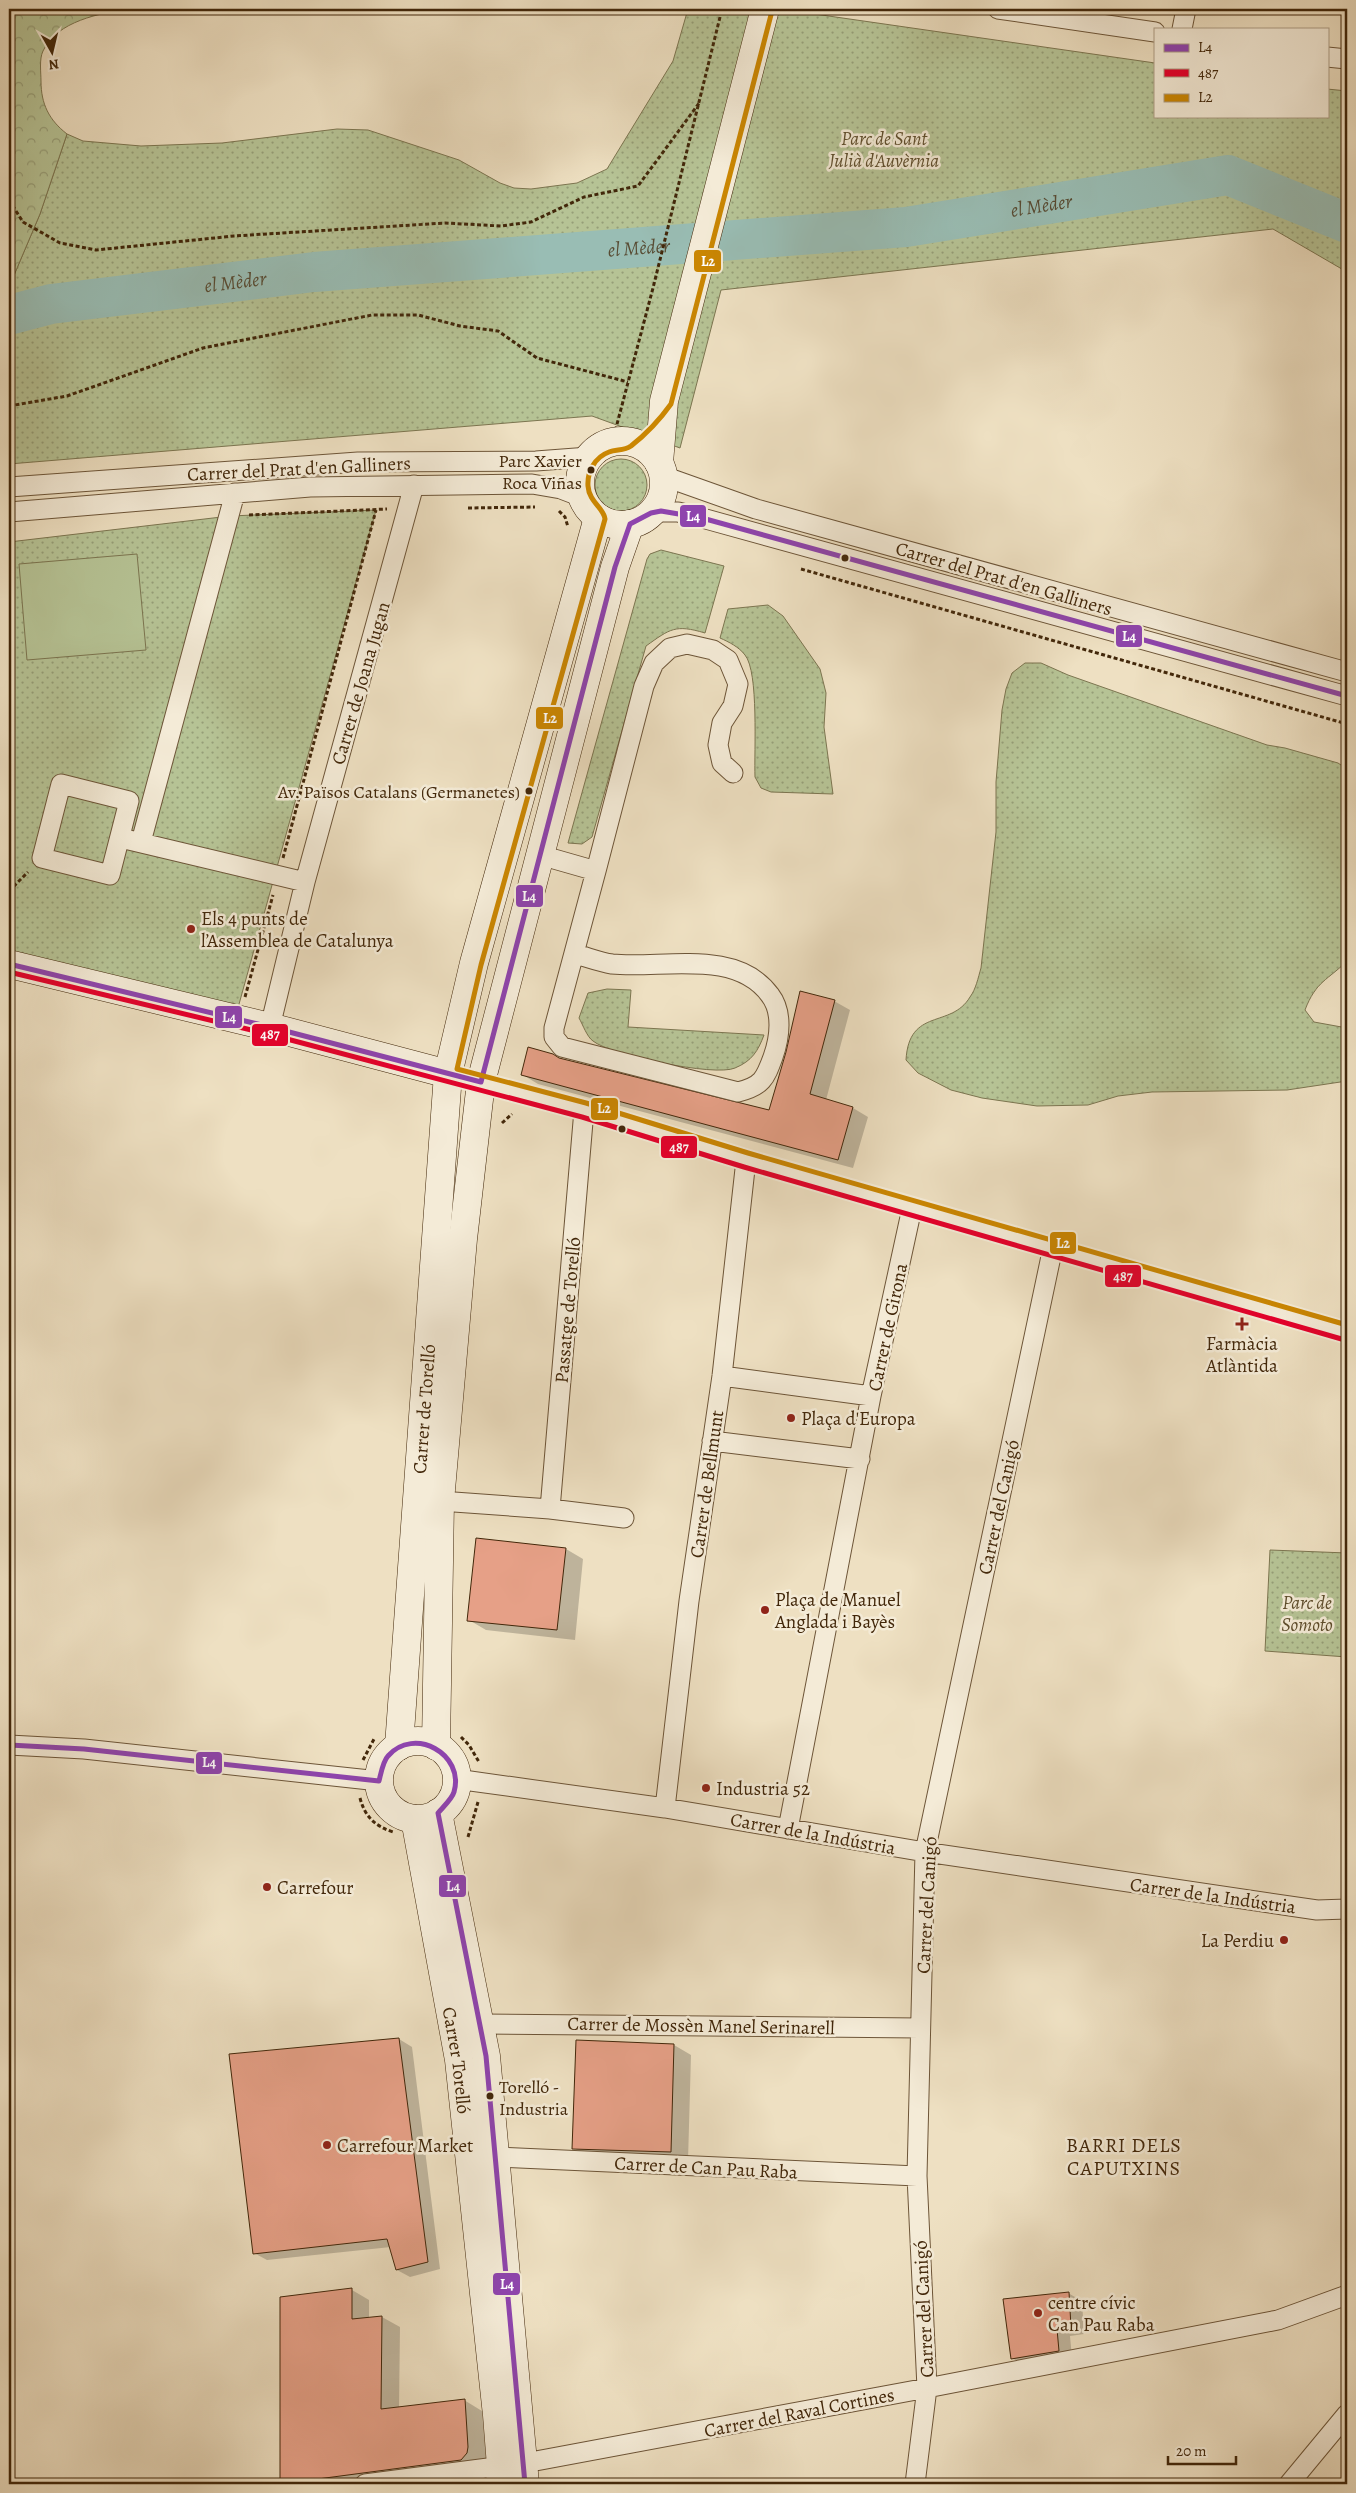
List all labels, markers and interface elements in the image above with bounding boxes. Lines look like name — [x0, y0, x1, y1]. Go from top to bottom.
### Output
north arrow — [28, 28, 78, 78]
legend — [1154, 28, 1328, 118]
text: L4 — [1198, 37, 1213, 57]
text: N — [47, 54, 60, 74]
text: 487 — [1198, 63, 1219, 83]
text: L2 — [1198, 87, 1213, 107]
park label: Parc de Sant Julià d'Auvèrnia — [828, 126, 939, 174]
water label: el Mèder — [1009, 187, 1075, 224]
water label: el Mèder — [607, 232, 672, 264]
line badge: L2 — [693, 249, 722, 273]
text: L2 — [701, 252, 715, 271]
water label: el Mèder — [203, 265, 269, 299]
place label: Parc Xavier Roca Viñas — [498, 449, 582, 495]
street label: Carrer del Prat d'en Galliners — [186, 450, 412, 488]
marker: Parc Xavier Roca Viñas — [586, 465, 596, 475]
line badge: L4 — [679, 504, 707, 528]
text: L4 — [686, 507, 700, 526]
street label: Carrer del Prat d'en Galliners — [892, 536, 1115, 622]
unlabelled marker — [840, 553, 850, 563]
street label: Carrer de Joana Jugan — [325, 599, 397, 768]
line badge: L4 — [1115, 624, 1143, 648]
text: L4 — [1122, 627, 1136, 646]
line badge: L2 — [535, 706, 564, 730]
text: L2 — [543, 709, 557, 728]
place label: Av. Països Catalans (Germanetes) — [277, 780, 520, 804]
marker: Av. Països Catalans (Germanetes) — [524, 786, 534, 796]
line badge: L4 — [515, 884, 544, 908]
text: L4 — [522, 887, 536, 906]
place label: Els 4 punts de l’Assemblea de Catalunya — [201, 906, 394, 954]
marker: Els 4 punts de l’Assemblea de Catalunya — [185, 923, 197, 935]
line badge: L4 — [214, 1005, 243, 1029]
text: L4 — [222, 1008, 236, 1027]
line badge: 487 — [251, 1023, 289, 1047]
text: 487 — [260, 1025, 280, 1044]
line badge: L2 — [590, 1097, 619, 1121]
text: L2 — [597, 1099, 611, 1118]
unlabelled marker — [617, 1124, 627, 1134]
line badge: 487 — [660, 1135, 698, 1159]
text: 487 — [669, 1138, 689, 1157]
line badge: L2 — [1049, 1231, 1077, 1255]
text: L2 — [1056, 1234, 1070, 1253]
street label: Passatge de Torelló — [549, 1236, 587, 1384]
street label: Carrer de Girona — [862, 1260, 914, 1394]
line badge: 487 — [1104, 1264, 1142, 1288]
text: 487 — [1113, 1267, 1133, 1286]
marker: Farmàcia Atlàntida — [1236, 1318, 1248, 1330]
place label: Farmàcia Atlàntida — [1205, 1331, 1278, 1379]
street label: Carrer de Torelló — [407, 1343, 442, 1475]
place label: Plaça d'Europa — [801, 1406, 916, 1432]
street label: Carrer de Bellmunt — [684, 1409, 730, 1560]
marker: Plaça d'Europa — [785, 1412, 797, 1424]
street label: Carrer del Canigó — [972, 1437, 1026, 1577]
place label: Plaça de Manuel Anglada i Bayès — [774, 1587, 901, 1635]
park label: Parc de Somoto — [1281, 1590, 1333, 1638]
marker: Plaça de Manuel Anglada i Bayès — [759, 1604, 771, 1616]
line badge: L4 — [195, 1751, 223, 1775]
text: L4 — [202, 1753, 216, 1772]
place label: Industria 52 — [716, 1776, 810, 1802]
marker: Industria 52 — [700, 1782, 712, 1794]
street label: Carrer de la Indústria — [728, 1807, 898, 1861]
street label: Carrer del Canigó — [910, 1836, 944, 1974]
street label: Carrer de la Indústria — [1128, 1871, 1298, 1921]
line badge: L4 — [438, 1874, 467, 1898]
place label: Carrefour — [277, 1875, 354, 1901]
text: L4 — [446, 1877, 460, 1896]
marker: Carrefour — [261, 1881, 273, 1893]
place label: La Perdiu — [1201, 1928, 1275, 1954]
marker: La Perdiu — [1278, 1934, 1290, 1946]
street label: Carrer Torelló — [436, 2005, 477, 2115]
street label: Carrer de Mossèn Manel Serinarell — [567, 2011, 835, 2041]
place label: Torelló - Industria — [499, 2075, 569, 2121]
marker: Torelló - Industria — [485, 2091, 495, 2101]
district label: BARRI DELS CAPUTXINS — [1066, 2132, 1182, 2182]
place label: Carrefour Market — [337, 2133, 473, 2159]
marker: Carrefour Market — [321, 2139, 333, 2151]
street label: Carrer de Can Pau Raba — [614, 2150, 798, 2186]
street label: Carrer del Canigó — [907, 2240, 941, 2378]
line badge: L4 — [492, 2272, 521, 2296]
text: L4 — [500, 2275, 514, 2294]
place label: centre cívic Can Pau Raba — [1048, 2290, 1155, 2338]
marker: centre cívic Can Pau Raba — [1032, 2307, 1044, 2319]
street label: Carrer del Raval Cortines — [702, 2382, 897, 2444]
scale bar — [1168, 2433, 1236, 2465]
text: 20 m — [1176, 2441, 1207, 2461]

